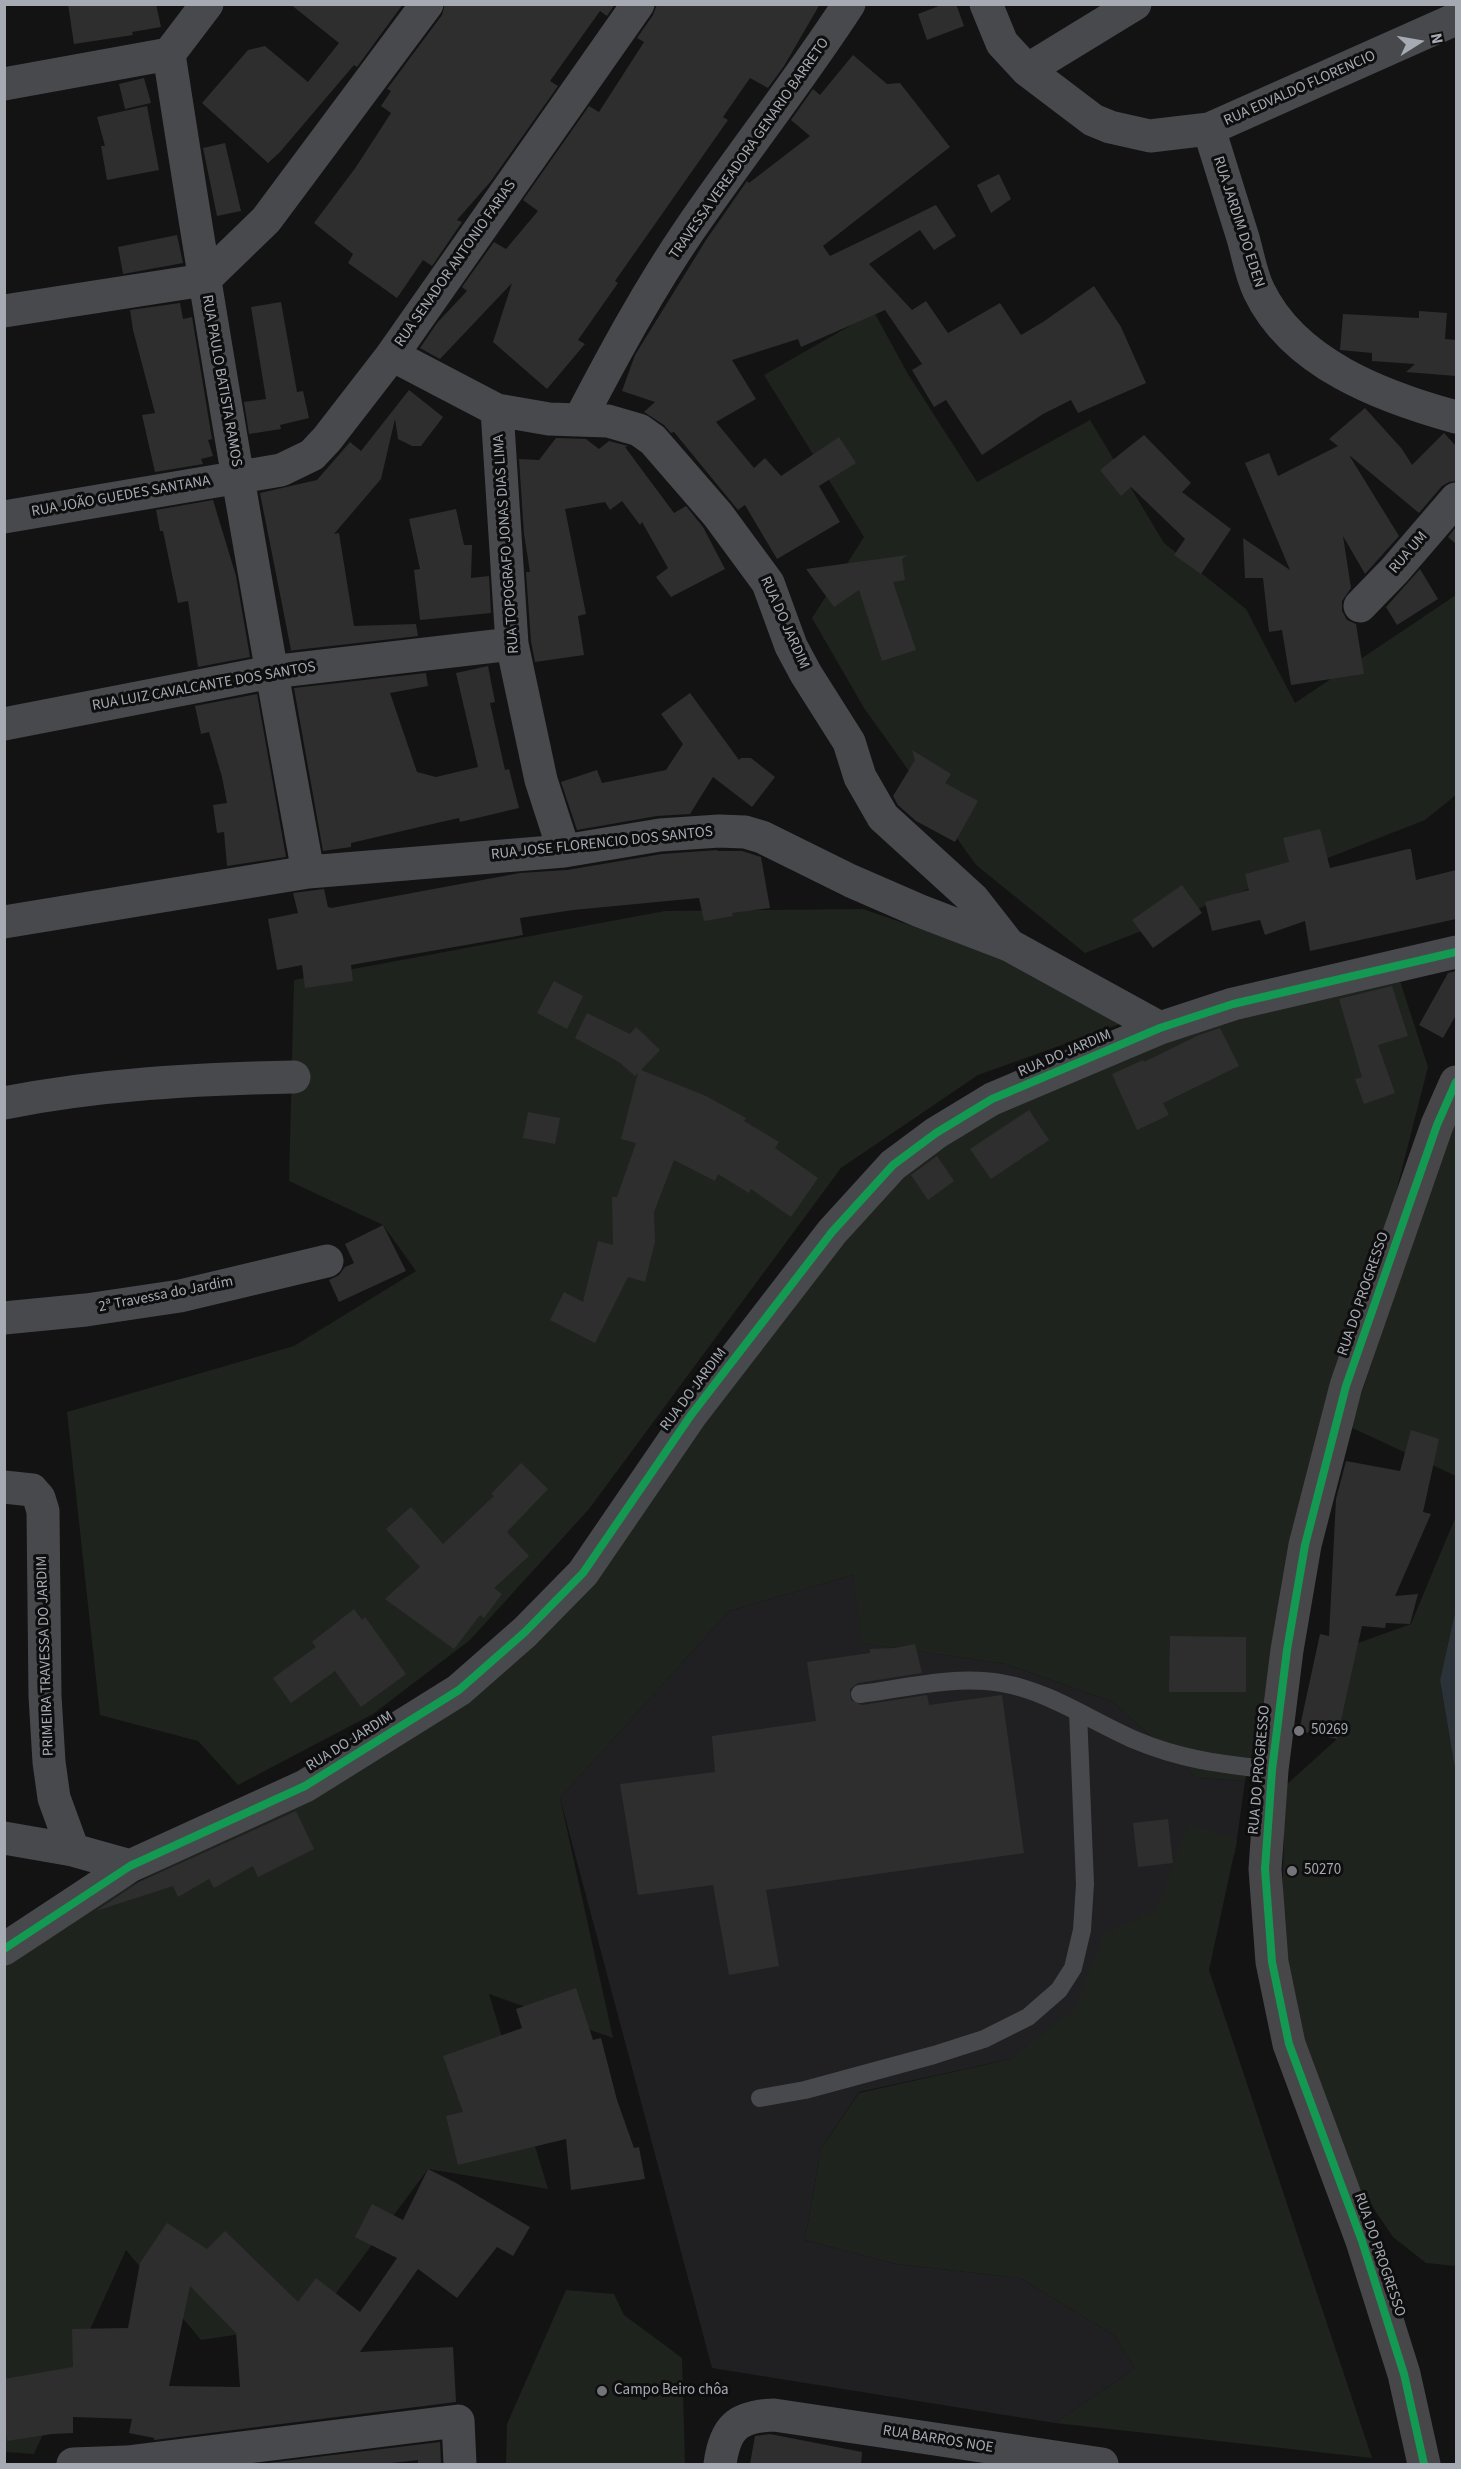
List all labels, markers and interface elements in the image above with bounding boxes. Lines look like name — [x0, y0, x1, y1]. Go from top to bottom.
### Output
north arrow — [1389, 12, 1449, 72]
text: N — [1425, 31, 1448, 46]
street label: TRAVESSA VEREADORA GENARIO BARRETO — [666, 35, 834, 263]
street label: RUA EDVALDO FLORENCIO — [1221, 47, 1379, 131]
street label: RUA JARDIM DO EDEN — [1208, 154, 1268, 290]
street label: RUA SENADOR ANTONIO FARIAS — [391, 177, 521, 351]
street label: RUA PAULO BATISTA RAMOS — [197, 294, 245, 468]
street label: RUA TOPOGRAFO JONAS DIAS LIMA — [490, 434, 524, 654]
street label: RUA JOÃO GUEDES SANTANA — [30, 472, 212, 522]
street label: RUA UM — [1386, 528, 1432, 578]
street label: RUA DO JARDIM — [756, 574, 812, 672]
street label: RUA LUIZ CAVALCANTE DOS SANTOS — [91, 658, 317, 716]
street label: RUA JOSE FLORENCIO DOS SANTOS — [490, 823, 714, 865]
street label: RUA DO JARDIM — [1016, 1026, 1114, 1082]
street label: RUA DO PROGRESSO — [1334, 1230, 1394, 1358]
street label: 2ª Travessa do Jardim — [97, 1273, 235, 1317]
street label: RUA DO JARDIM — [657, 1345, 731, 1435]
street label: PRIMEIRA TRAVESSA DO JARDIM — [34, 1555, 58, 1757]
street label: RUA DO PROGRESSO — [1245, 1705, 1275, 1835]
street label: RUA DO JARDIM — [303, 1708, 397, 1776]
place label: 50269 — [1311, 1722, 1348, 1740]
marker: 50269 — [1292, 1724, 1306, 1738]
place label: 50270 — [1304, 1862, 1341, 1880]
marker: 50270 — [1285, 1864, 1299, 1878]
street label: RUA DO PROGRESSO — [1349, 2191, 1409, 2319]
place label: Campo Beiro chôa — [614, 2382, 729, 2400]
marker: Campo Beiro chôa — [595, 2384, 609, 2398]
street label: RUA BARROS NOE — [881, 2422, 995, 2458]

